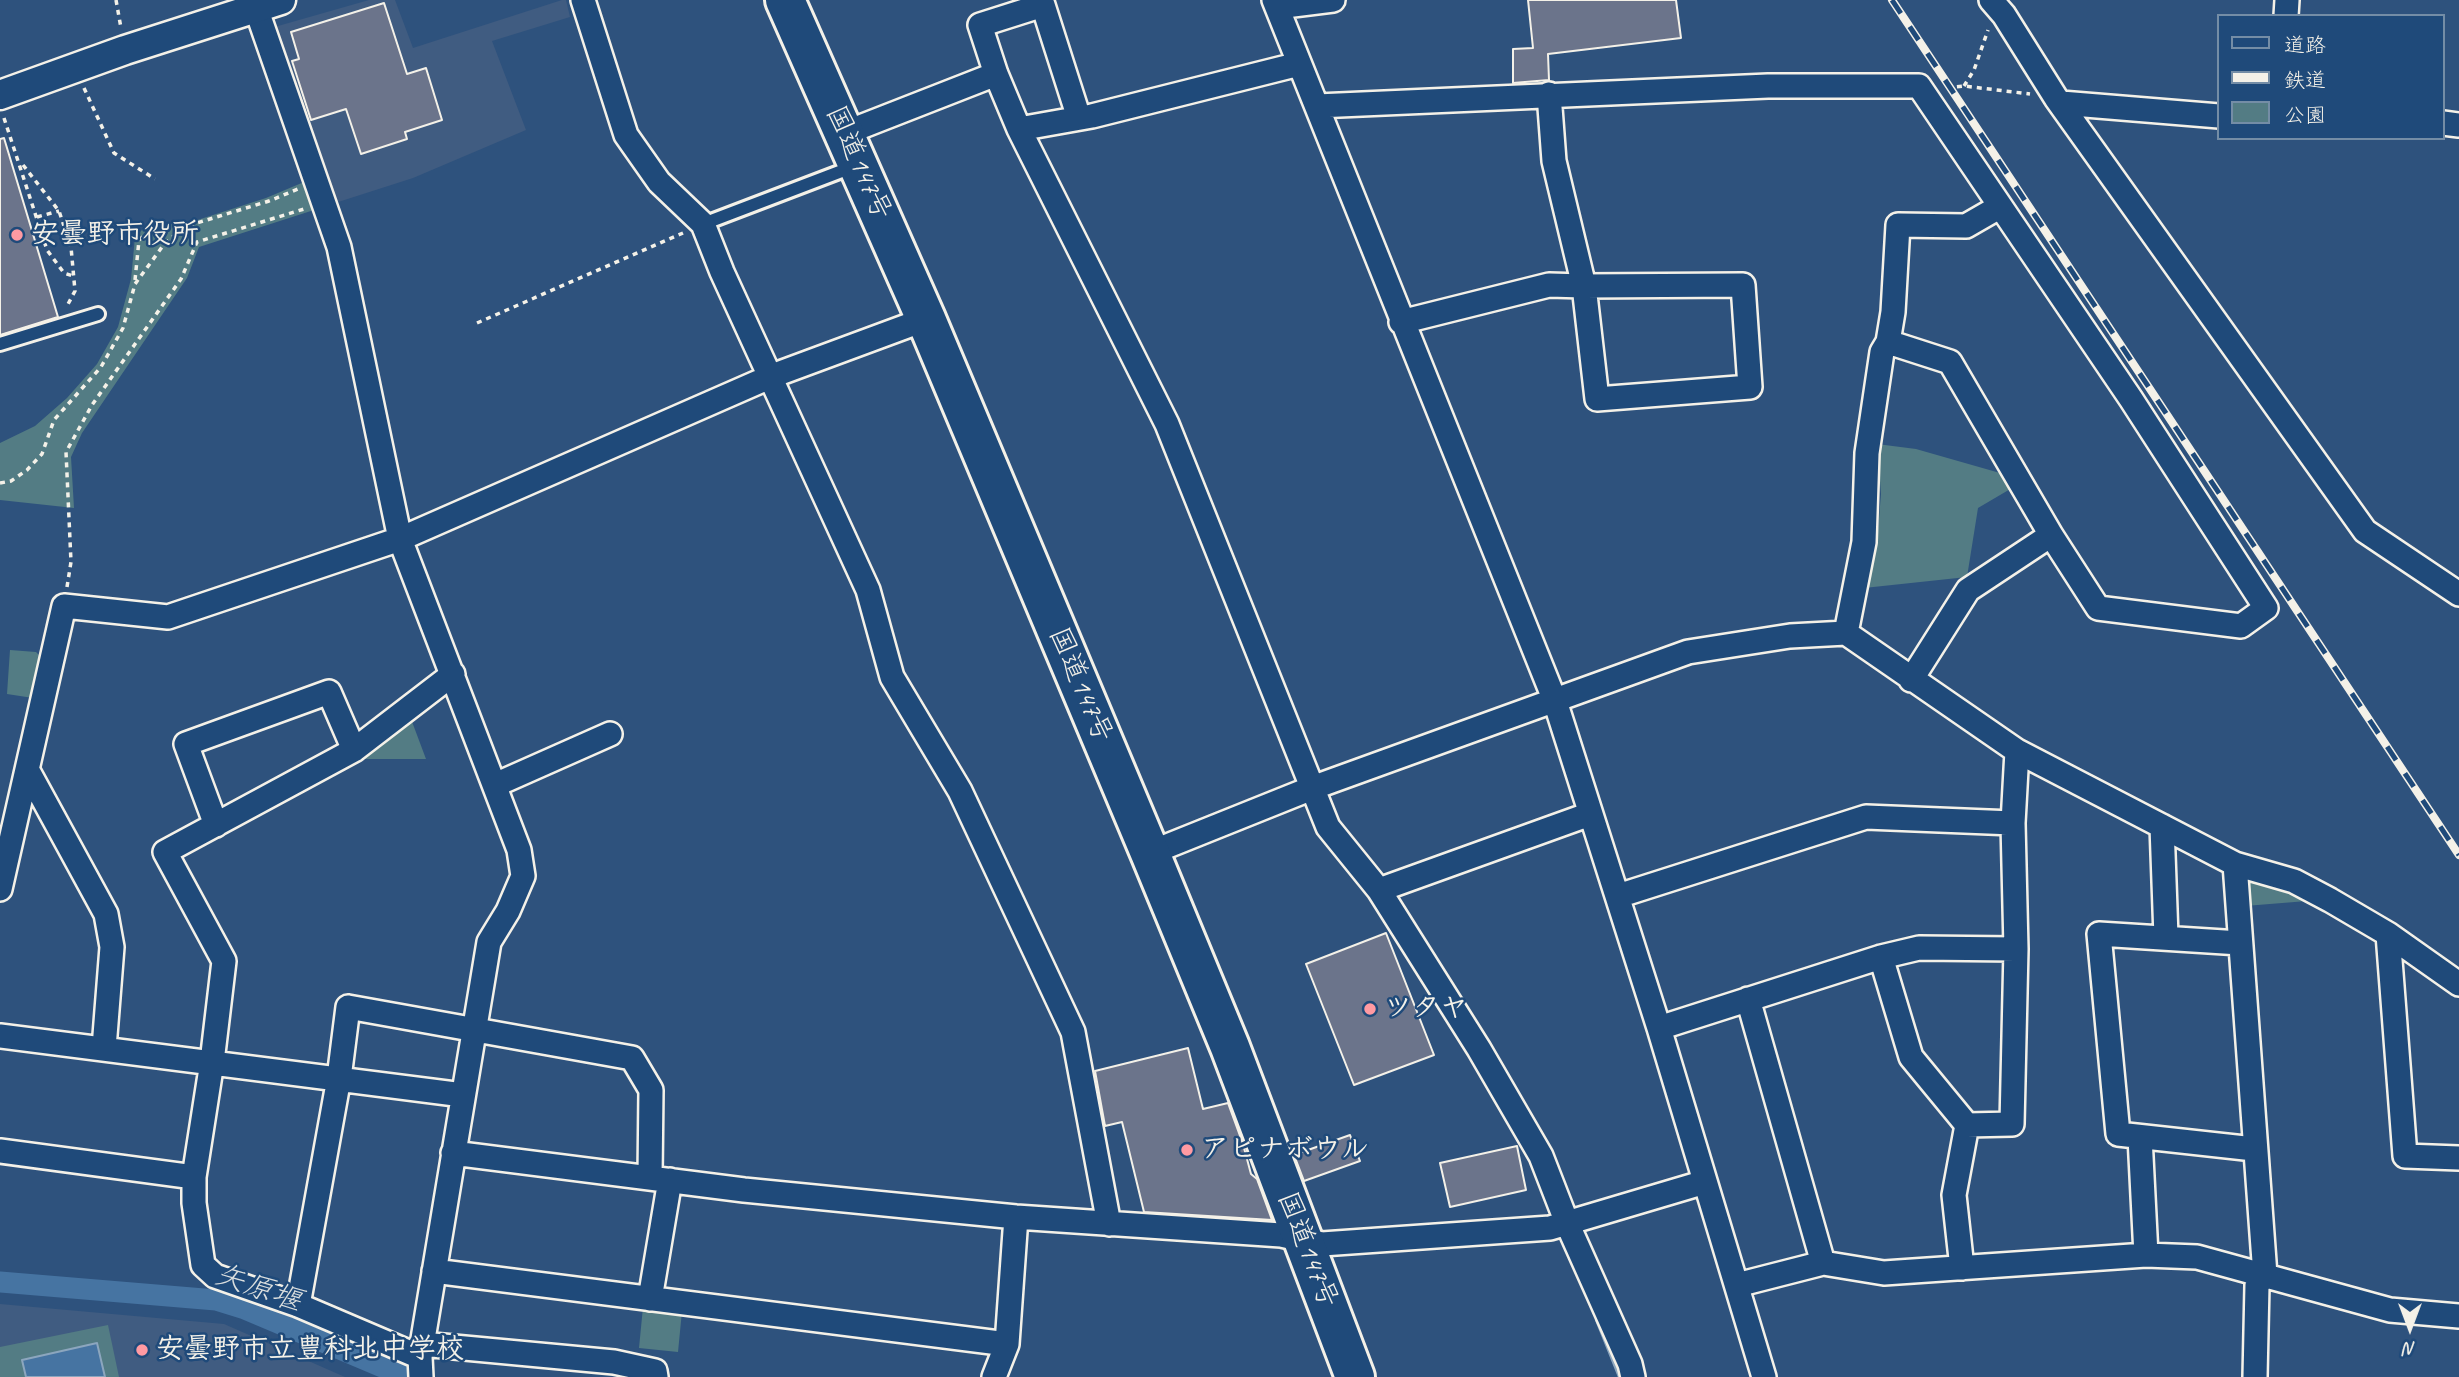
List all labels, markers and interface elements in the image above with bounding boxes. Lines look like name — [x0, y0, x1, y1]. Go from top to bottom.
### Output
legend — [2218, 14, 2445, 140]
text: 道路 — [2284, 32, 2326, 58]
text: 鉄道 — [2284, 67, 2326, 93]
street label: 国道147号 — [818, 101, 898, 225]
text: 公園 — [2284, 102, 2326, 128]
place label: 安曇野市役所 — [31, 218, 199, 252]
marker: 安曇野市役所 — [9, 227, 25, 243]
street label: 国道147号 — [1041, 622, 1119, 748]
place label: ツタヤ — [1384, 992, 1468, 1026]
marker: ツタヤ — [1362, 1001, 1378, 1017]
place label: アピナボウル — [1201, 1133, 1369, 1167]
marker: アピナボウル — [1179, 1142, 1195, 1158]
street label: 国道147号 — [1269, 1187, 1345, 1313]
water label: 矢原堰 — [210, 1257, 306, 1321]
north arrow — [2375, 1293, 2445, 1363]
place label: 安曇野市立豊科北中学校 — [156, 1333, 464, 1367]
text: N — [2404, 1337, 2416, 1361]
marker: 安曇野市立豊科北中学校 — [134, 1342, 150, 1358]

